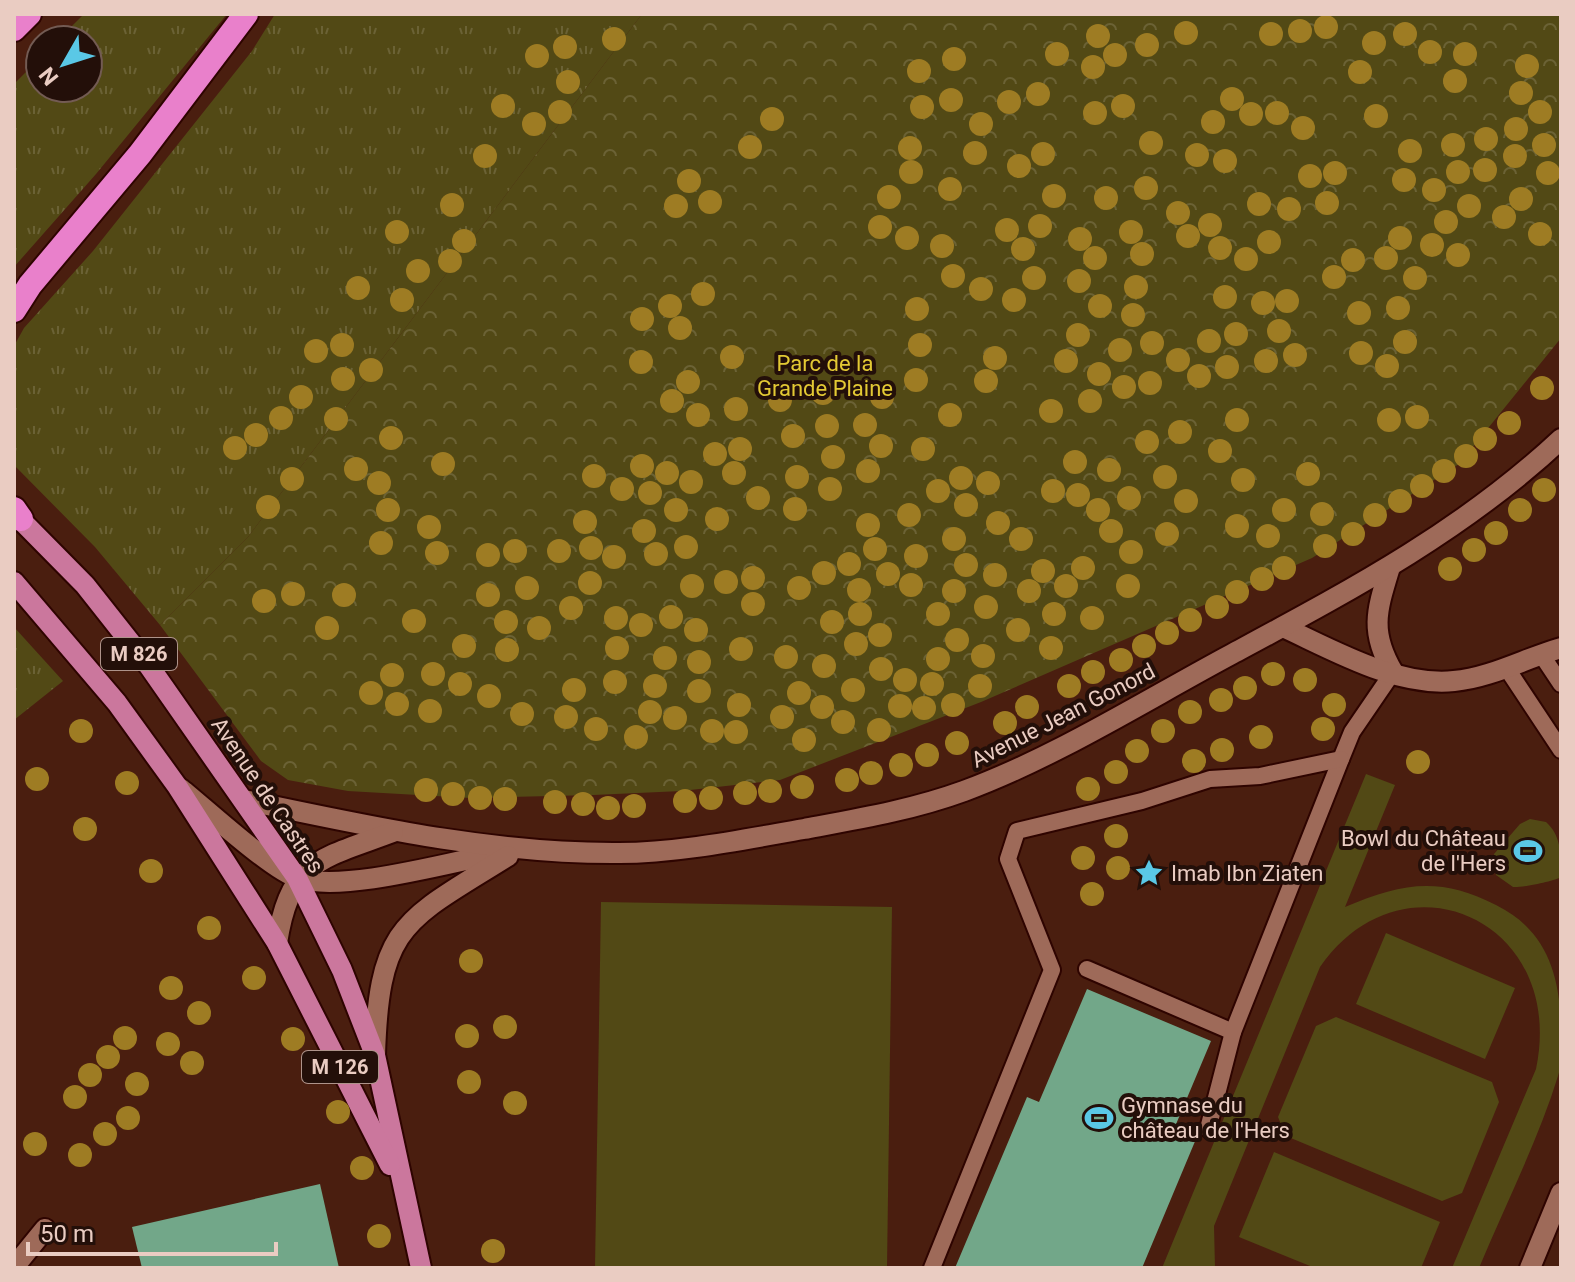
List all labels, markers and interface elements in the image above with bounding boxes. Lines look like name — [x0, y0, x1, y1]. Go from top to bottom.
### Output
north arrow — [24, 24, 104, 104]
text: N — [34, 62, 63, 90]
park label: Parc de la Grande Plaine — [757, 351, 893, 401]
road number: M 826 — [101, 638, 177, 670]
street label: Avenue Jean Gonord — [967, 658, 1159, 773]
street label: Avenue de Castres — [206, 713, 329, 878]
place label: Bowl du Château de l'Hers — [1341, 826, 1506, 876]
sports icon: Bowl du Château de l'Hers — [1513, 836, 1543, 866]
place icon: Imab Ibn Ziaten — [1134, 858, 1164, 888]
place label: Imab Ibn Ziaten — [1171, 861, 1324, 886]
road number: M 126 — [302, 1051, 378, 1083]
place label: Gymnase du château de l'Hers — [1121, 1093, 1290, 1143]
sports icon: Gymnase du château de l'Hers — [1084, 1103, 1114, 1133]
scale bar — [28, 1206, 276, 1256]
text: 50 m — [40, 1220, 94, 1248]

